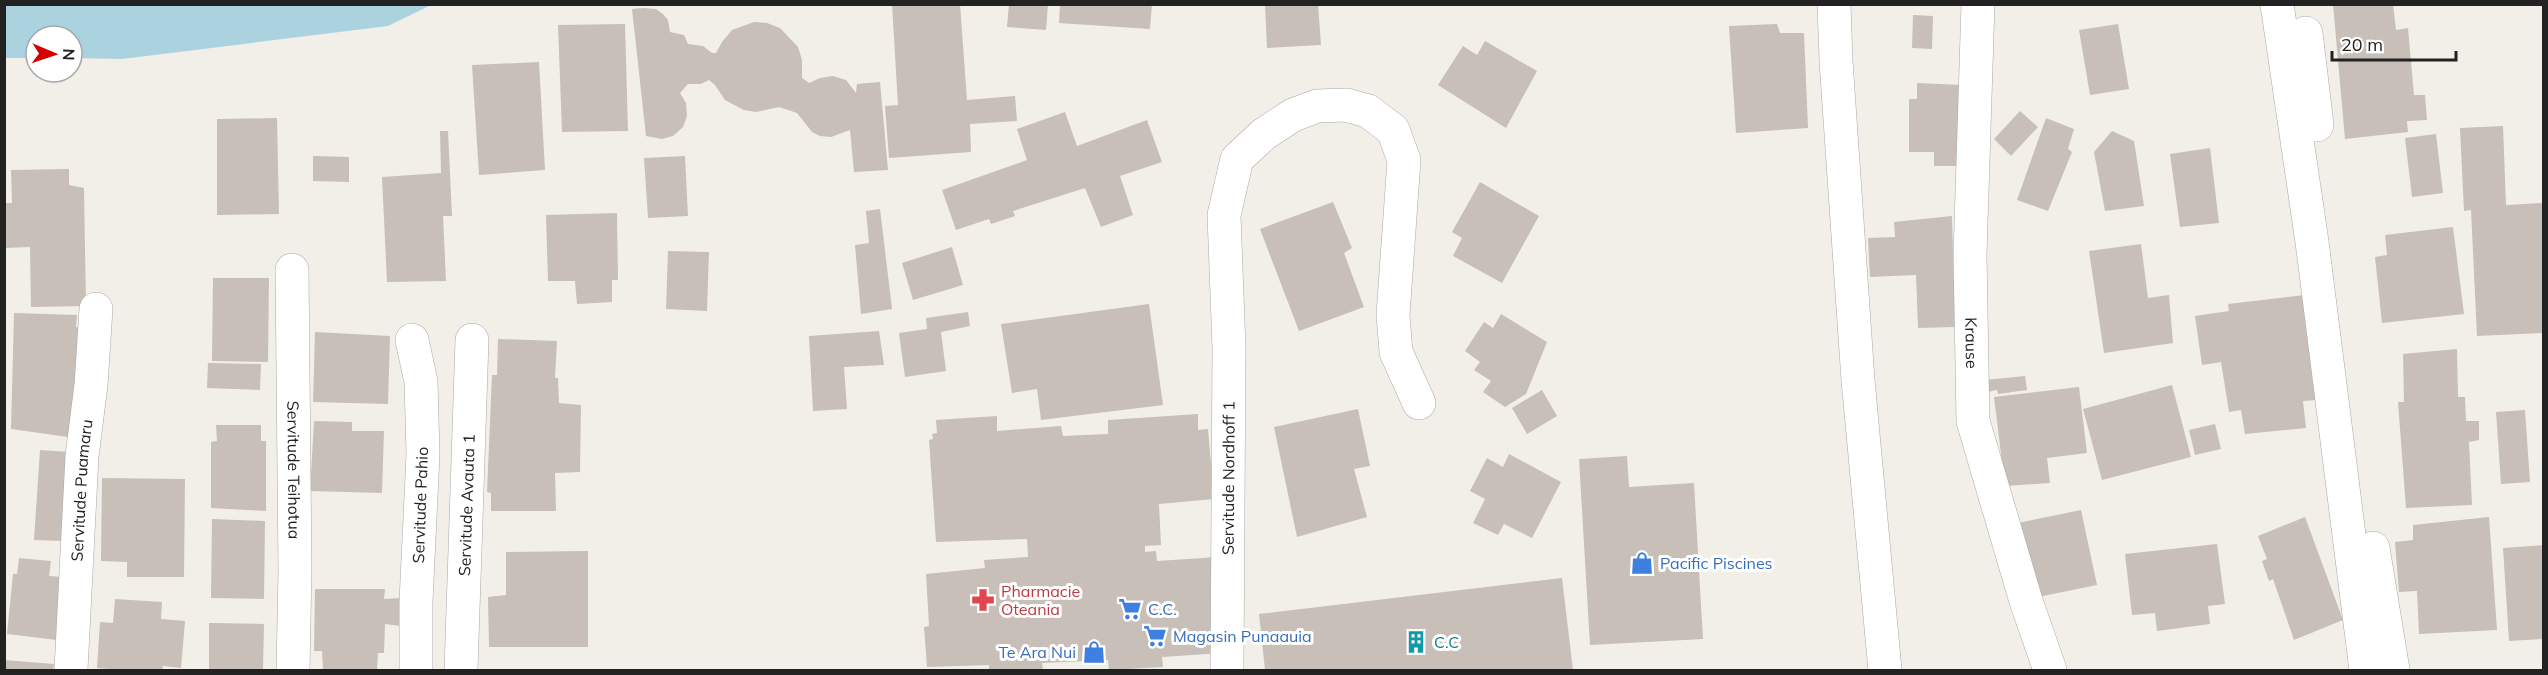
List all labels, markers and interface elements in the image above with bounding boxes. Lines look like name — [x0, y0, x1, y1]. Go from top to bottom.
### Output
north arrow — [24, 24, 84, 84]
scale bar — [2332, 24, 2456, 62]
text: 20 m — [2341, 33, 2383, 56]
text: N — [59, 48, 79, 61]
street label: Krause — [1961, 317, 1982, 369]
street label: Servitude Teihotua — [283, 401, 305, 539]
street label: Servitude Nordhoff 1 — [1218, 401, 1239, 555]
street label: Servitude Puamaru — [67, 418, 97, 562]
street label: Servitude Avauta 1 — [454, 434, 479, 576]
street label: Servitude Pahio — [408, 446, 432, 564]
shop icon: Pacific Piscines — [1629, 550, 1655, 576]
place label: Pacific Piscines — [1660, 553, 1773, 573]
place label: Pharmacie Oteania — [1001, 581, 1080, 619]
pharmacy icon: Pharmacie Oteania — [970, 587, 996, 613]
supermarket icon: C.C. — [1117, 596, 1143, 622]
place label: C.C. — [1148, 599, 1177, 619]
supermarket icon: Magasin Punaauia — [1142, 623, 1168, 649]
place label: Magasin Punaauia — [1173, 626, 1312, 646]
building icon: C.C — [1403, 629, 1429, 655]
place label: C.C — [1434, 632, 1459, 652]
shop icon: Te Ara Nui — [1081, 639, 1107, 665]
place label: Te Ara Nui — [998, 642, 1076, 662]

